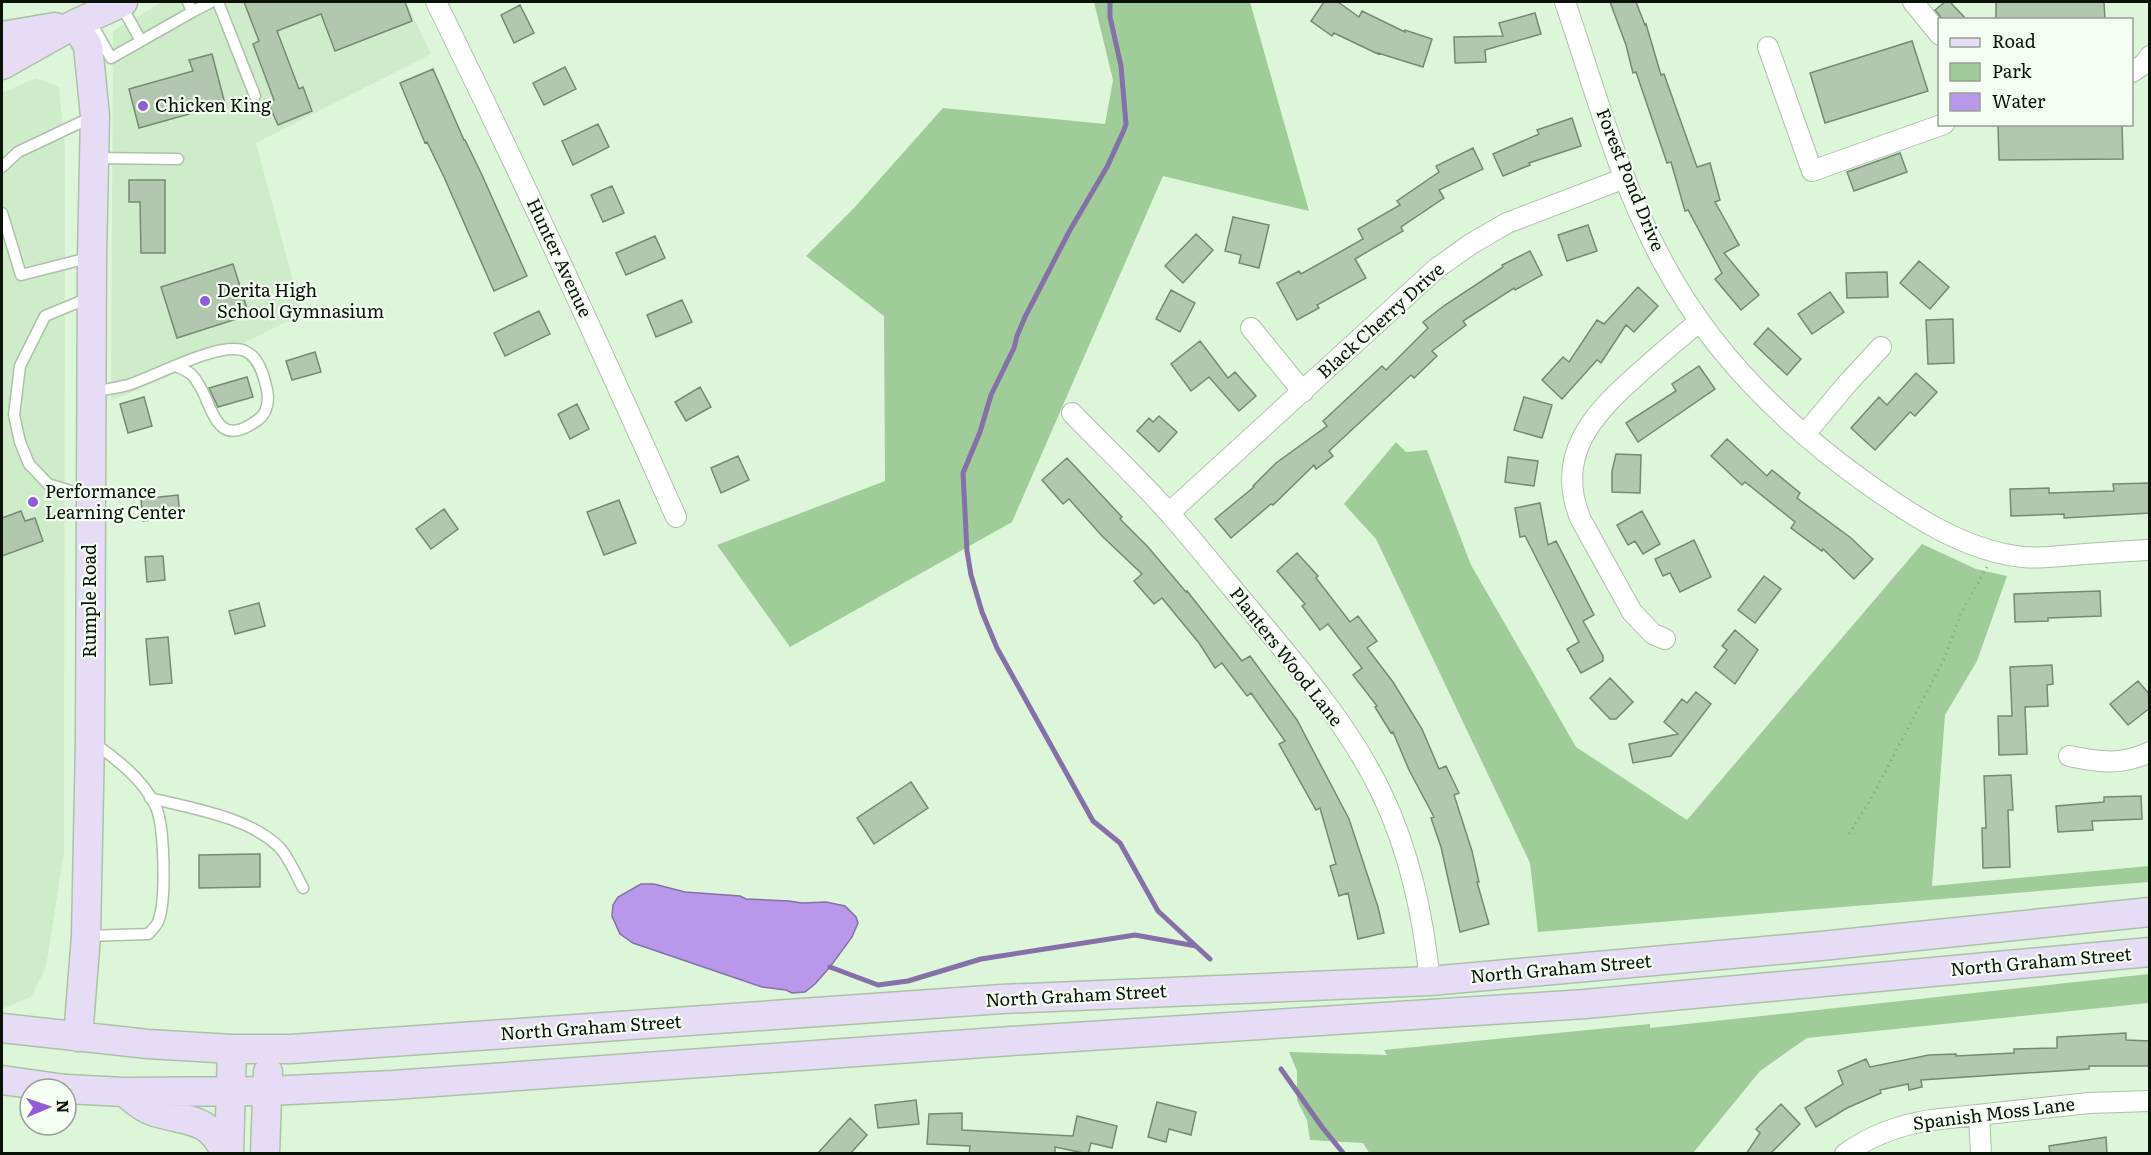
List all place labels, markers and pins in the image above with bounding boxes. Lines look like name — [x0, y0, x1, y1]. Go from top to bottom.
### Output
place label: Chicken King — [155, 91, 272, 118]
marker: Chicken King — [136, 99, 150, 113]
place label: Derita High School Gymnasium — [217, 276, 384, 324]
marker: Derita High School Gymnasium — [198, 294, 212, 308]
place label: Performance Learning Center — [45, 477, 186, 525]
marker: Performance Learning Center — [26, 495, 40, 509]

